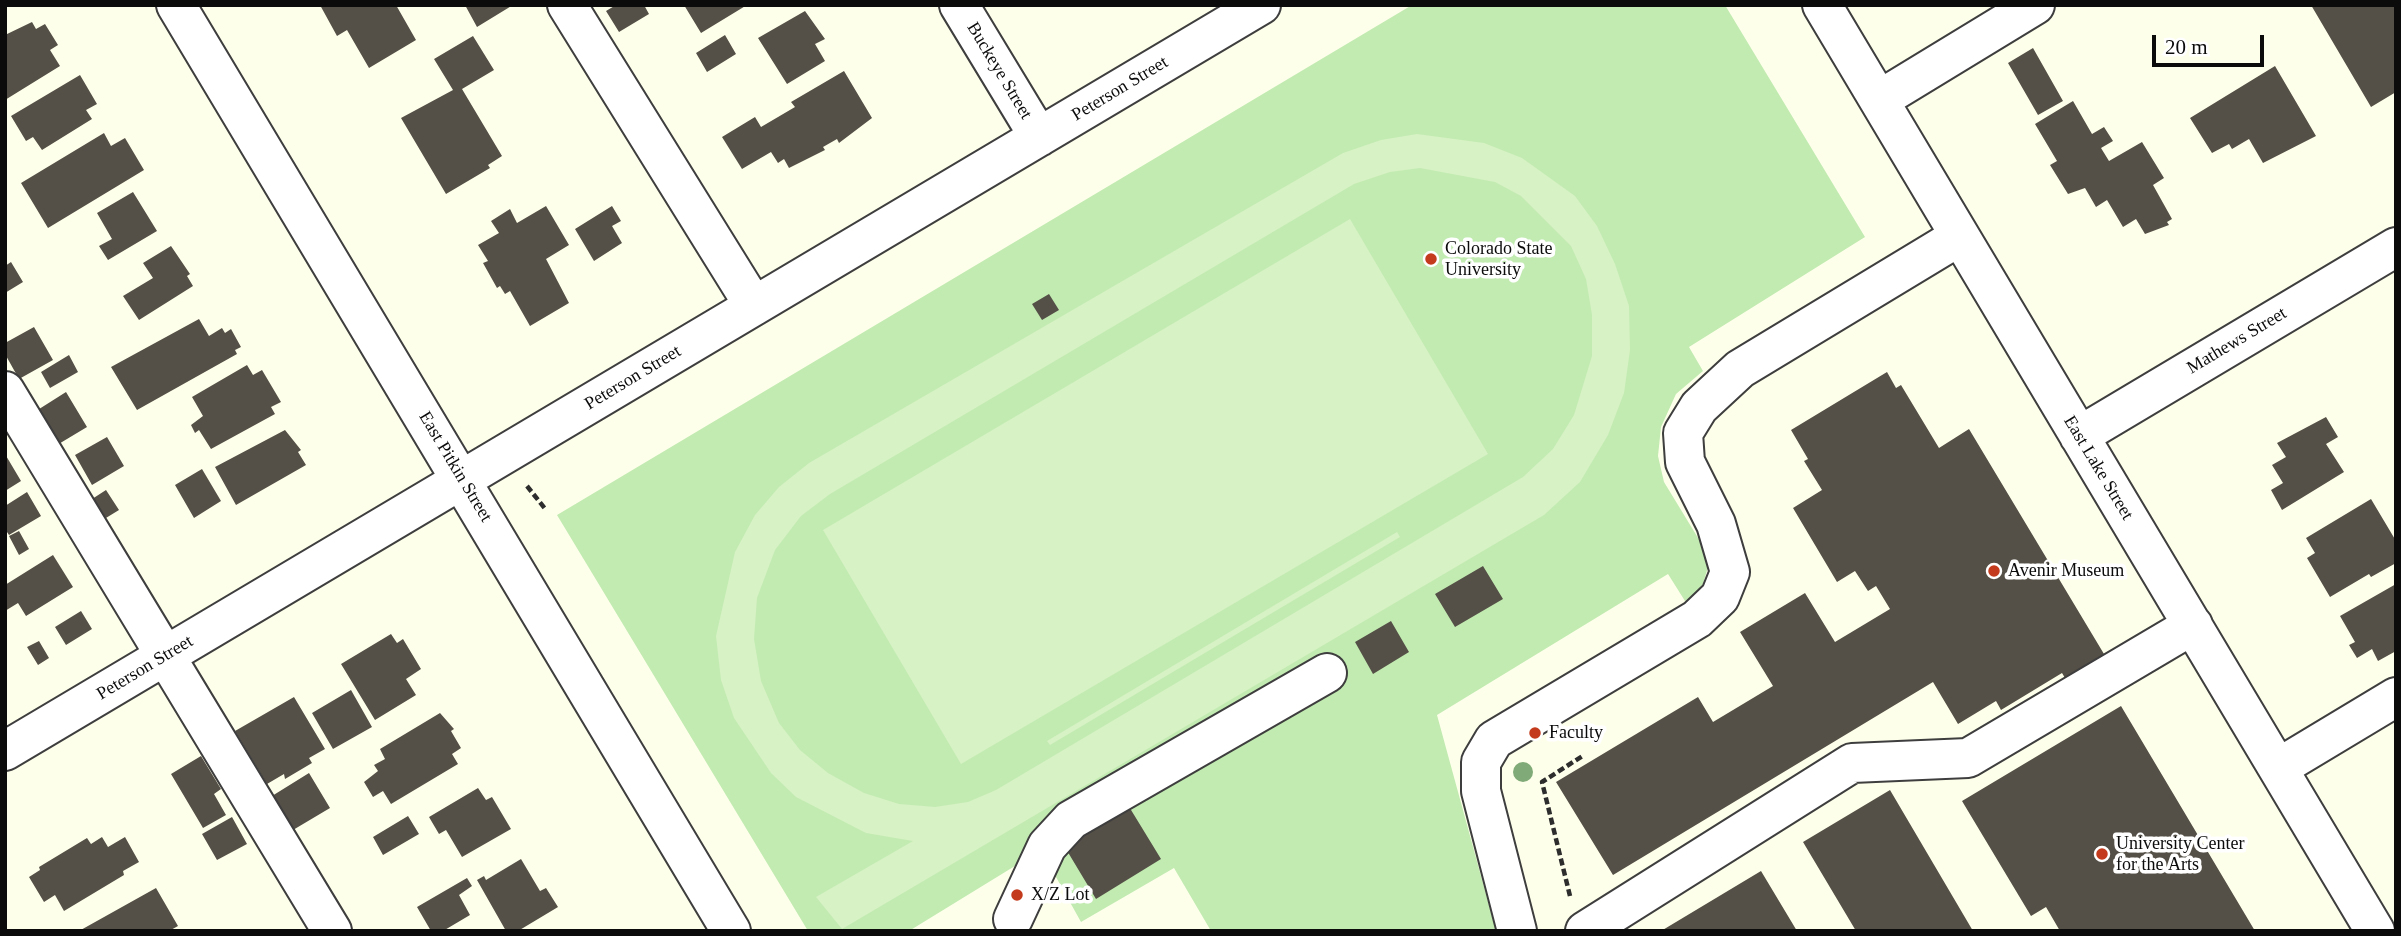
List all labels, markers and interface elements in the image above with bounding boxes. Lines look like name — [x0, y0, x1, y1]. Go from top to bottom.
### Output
street label: Buckeye Street — [962, 19, 1036, 123]
scale bar — [2156, 21, 2268, 65]
text: 20 m — [2165, 35, 2208, 59]
street label: Peterson Street — [1068, 52, 1172, 126]
place label: Colorado State University — [1445, 238, 1552, 280]
marker: Colorado State University — [1423, 251, 1439, 267]
street label: Mathews Street — [2183, 303, 2291, 379]
street label: Peterson Street — [581, 341, 685, 415]
street label: East Pitkin Street — [414, 408, 496, 526]
street label: East Lake Street — [2058, 412, 2138, 524]
place label: Avenir Museum — [2008, 560, 2124, 582]
marker: Avenir Museum — [1986, 563, 2002, 579]
street label: Peterson Street — [93, 631, 197, 705]
place label: Faculty — [1549, 722, 1603, 744]
marker: Faculty — [1527, 725, 1543, 741]
place label: University Center for the Arts — [2116, 833, 2244, 876]
marker: University Center for the Arts — [2094, 846, 2110, 862]
place label: X/Z Lot — [1031, 884, 1089, 906]
marker: X/Z Lot — [1009, 887, 1025, 903]

